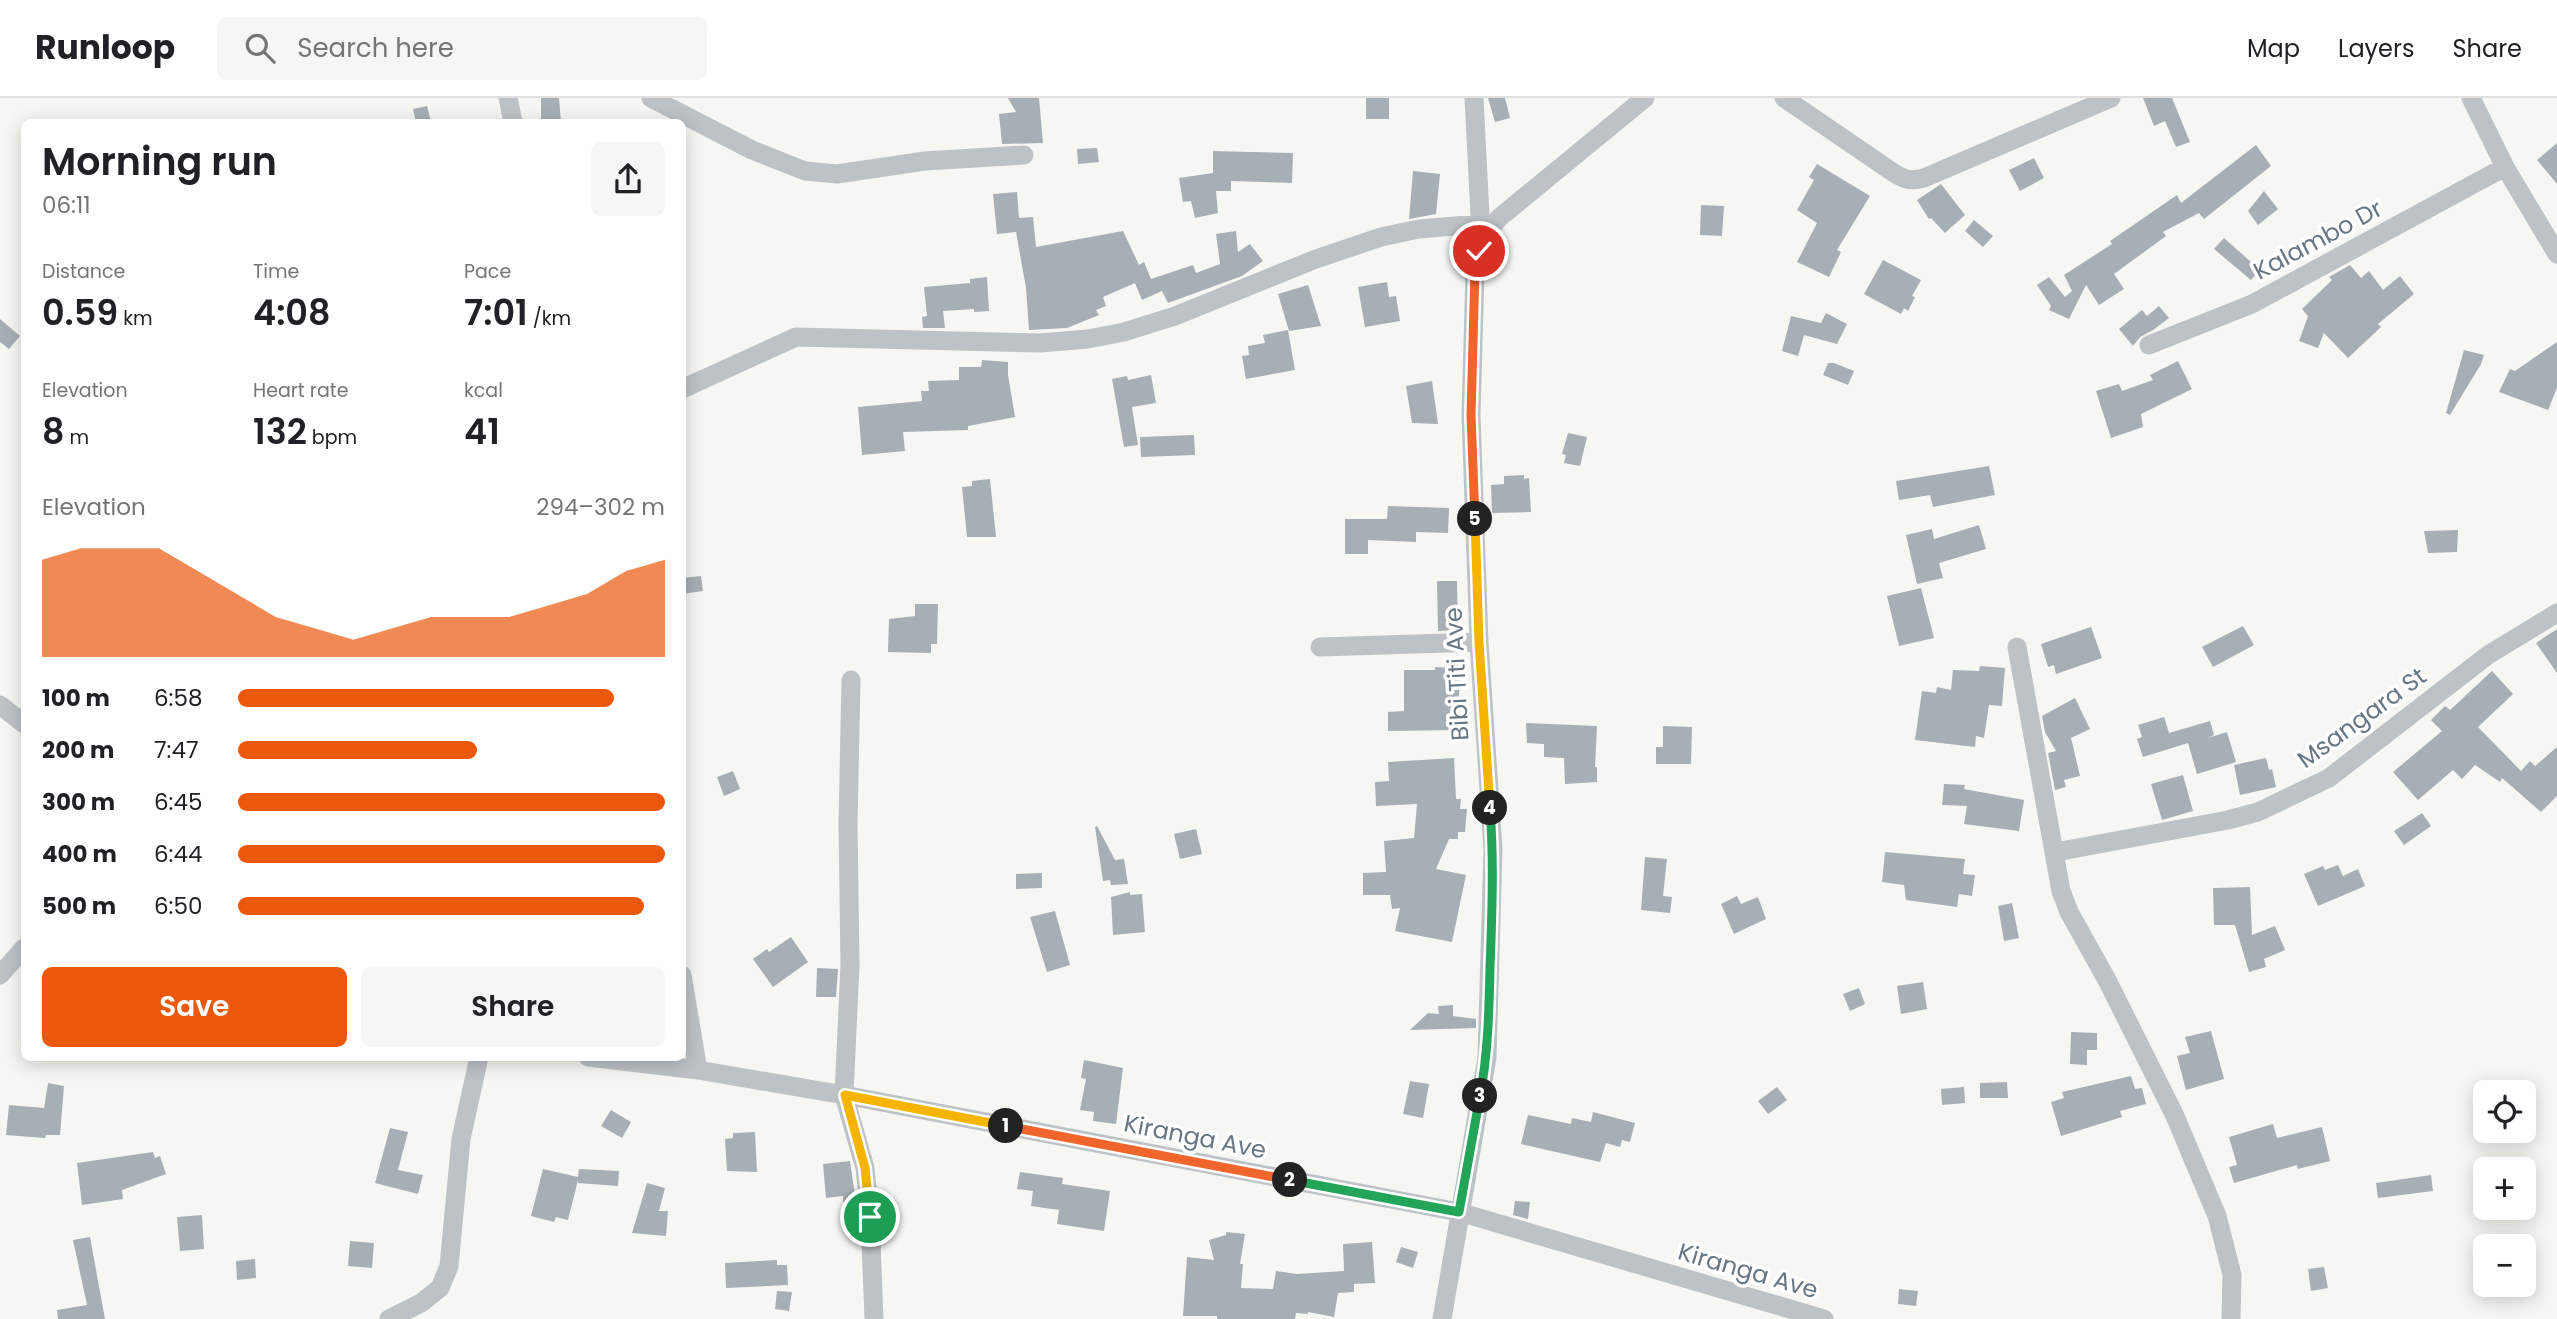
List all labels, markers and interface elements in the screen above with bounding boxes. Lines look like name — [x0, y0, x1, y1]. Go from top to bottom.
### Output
search box — [217, 17, 707, 80]
text: Runloop — [35, 24, 175, 71]
icon: search — [241, 29, 279, 67]
text: Search here — [297, 30, 454, 66]
text: Map — [2247, 32, 2300, 65]
text: Layers — [2338, 32, 2414, 65]
text: Share — [2452, 32, 2522, 65]
text: Morning run — [42, 135, 277, 188]
button: share — [591, 142, 665, 216]
text: 06:11 — [42, 189, 91, 221]
street label: Kalambo Dr — [2248, 192, 2388, 287]
pin — [1449, 221, 1509, 281]
icon: check — [1460, 232, 1498, 270]
text: Distance — [42, 258, 125, 285]
text: Time — [253, 258, 299, 285]
text: Pace — [464, 258, 511, 285]
text: 0.59 — [42, 288, 118, 337]
text: 4:08 — [253, 288, 330, 337]
text: 7:01 — [464, 288, 528, 337]
text: km — [118, 305, 153, 332]
text: /km — [528, 305, 571, 332]
text: Elevation — [42, 377, 128, 404]
text: Heart rate — [253, 377, 348, 404]
text: kcal — [464, 377, 503, 404]
text: 8 — [42, 407, 65, 456]
text: 132 — [253, 407, 307, 456]
text: 41 — [464, 407, 500, 456]
text: m — [65, 424, 89, 451]
text: bpm — [307, 424, 357, 451]
text: Elevation — [42, 491, 146, 523]
text: 294–302 m — [536, 491, 665, 523]
pin: 5 — [1458, 502, 1492, 536]
text: 5 — [1468, 505, 1481, 532]
street label: Bibi Titi Ave — [1437, 606, 1476, 742]
street label: Msangara St — [2291, 660, 2433, 776]
text: 100 m — [42, 682, 110, 714]
text: 6:58 — [154, 682, 202, 714]
text: 200 m — [42, 734, 114, 766]
text: 7:47 — [154, 734, 198, 766]
text: 300 m — [42, 786, 115, 818]
text: 6:45 — [154, 786, 202, 818]
pin: 4 — [1472, 790, 1508, 826]
text: 4 — [1483, 794, 1496, 821]
text: 400 m — [42, 838, 117, 870]
text: 6:44 — [154, 838, 202, 870]
text: 500 m — [42, 890, 116, 922]
text: 6:50 — [154, 890, 202, 922]
button: Save — [42, 967, 347, 1047]
button: Share — [361, 967, 665, 1047]
pin: 3 — [1462, 1079, 1498, 1114]
map controls — [2473, 1080, 2536, 1297]
button: locate — [2473, 1080, 2536, 1143]
text: 3 — [1474, 1082, 1485, 1109]
street label: Kiranga Ave — [1121, 1107, 1269, 1166]
pin: 1 — [988, 1108, 1024, 1144]
text: 1 — [1002, 1112, 1009, 1139]
button: + — [2473, 1157, 2536, 1220]
pin: 2 — [1272, 1162, 1308, 1198]
text: 2 — [1284, 1166, 1295, 1193]
pin — [840, 1187, 900, 1247]
icon: arrive — [851, 1198, 889, 1236]
button: − — [2473, 1234, 2536, 1297]
street label: Kiranga Ave — [1674, 1235, 1822, 1306]

